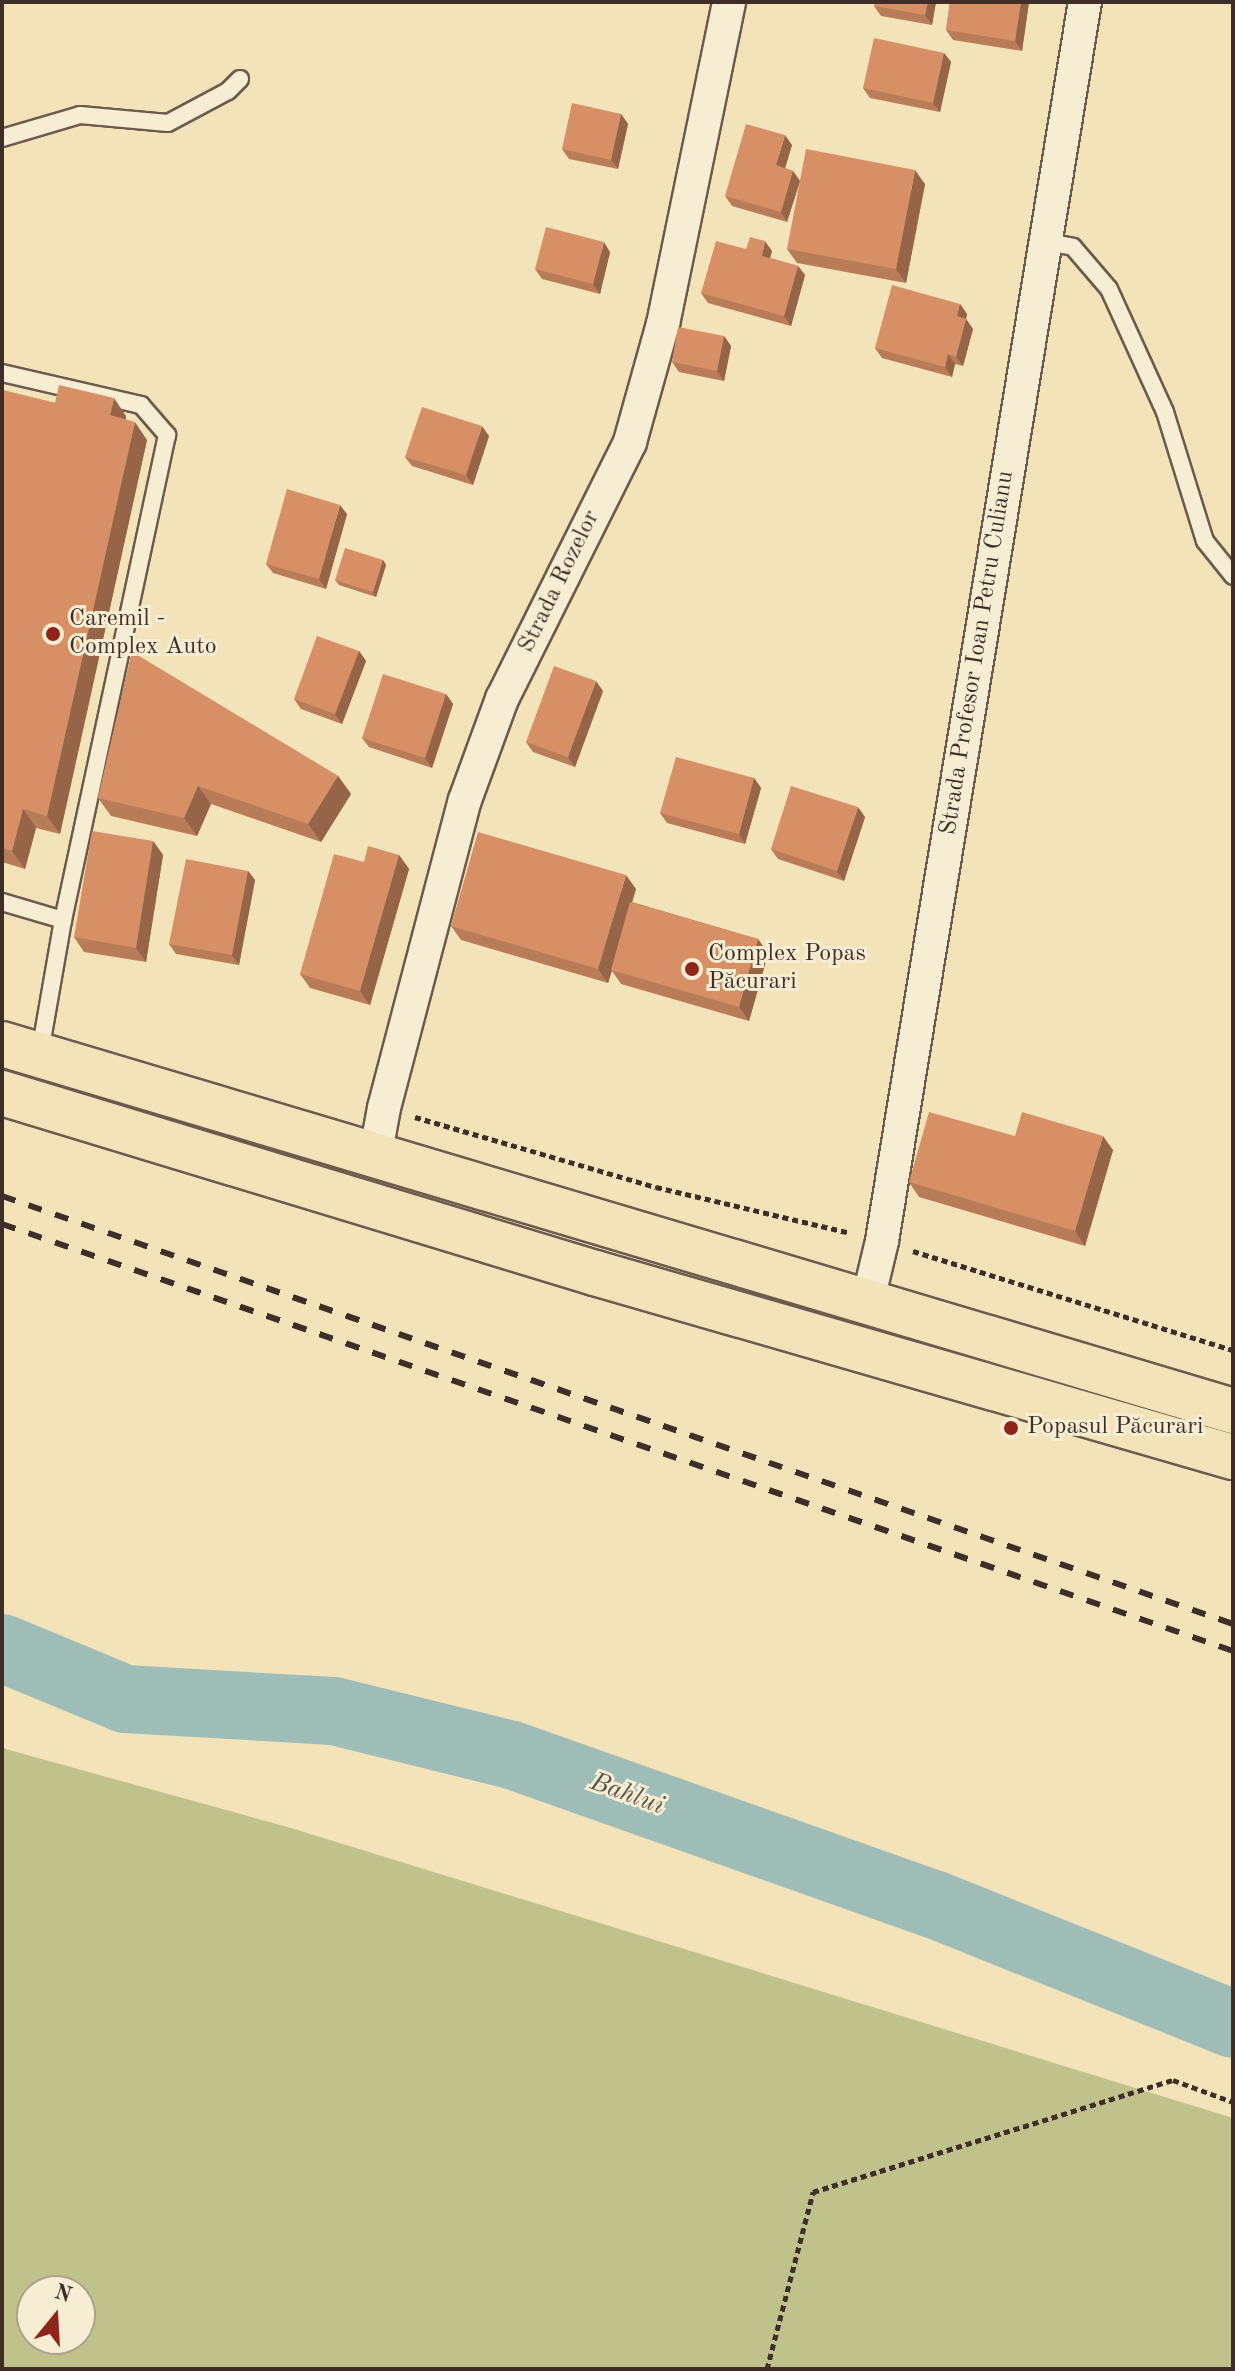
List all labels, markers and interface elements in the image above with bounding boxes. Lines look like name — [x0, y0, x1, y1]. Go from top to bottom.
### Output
street label: Strada Profesor Ioan Petru Culianu — [935, 469, 1021, 837]
street label: Strada Rozelor — [513, 506, 607, 658]
place label: Caremil - Complex Auto — [69, 606, 217, 662]
marker: Caremil - Complex Auto — [44, 625, 62, 643]
place label: Complex Popas Păcurari — [708, 941, 866, 997]
marker: Complex Popas Păcurari — [683, 960, 701, 978]
place label: Popasul Păcurari — [1027, 1414, 1203, 1442]
marker: Popasul Păcurari — [1002, 1419, 1020, 1437]
water label: Bahlui — [586, 1767, 668, 1823]
north arrow — [16, 2275, 96, 2355]
text: N — [51, 2281, 74, 2307]

